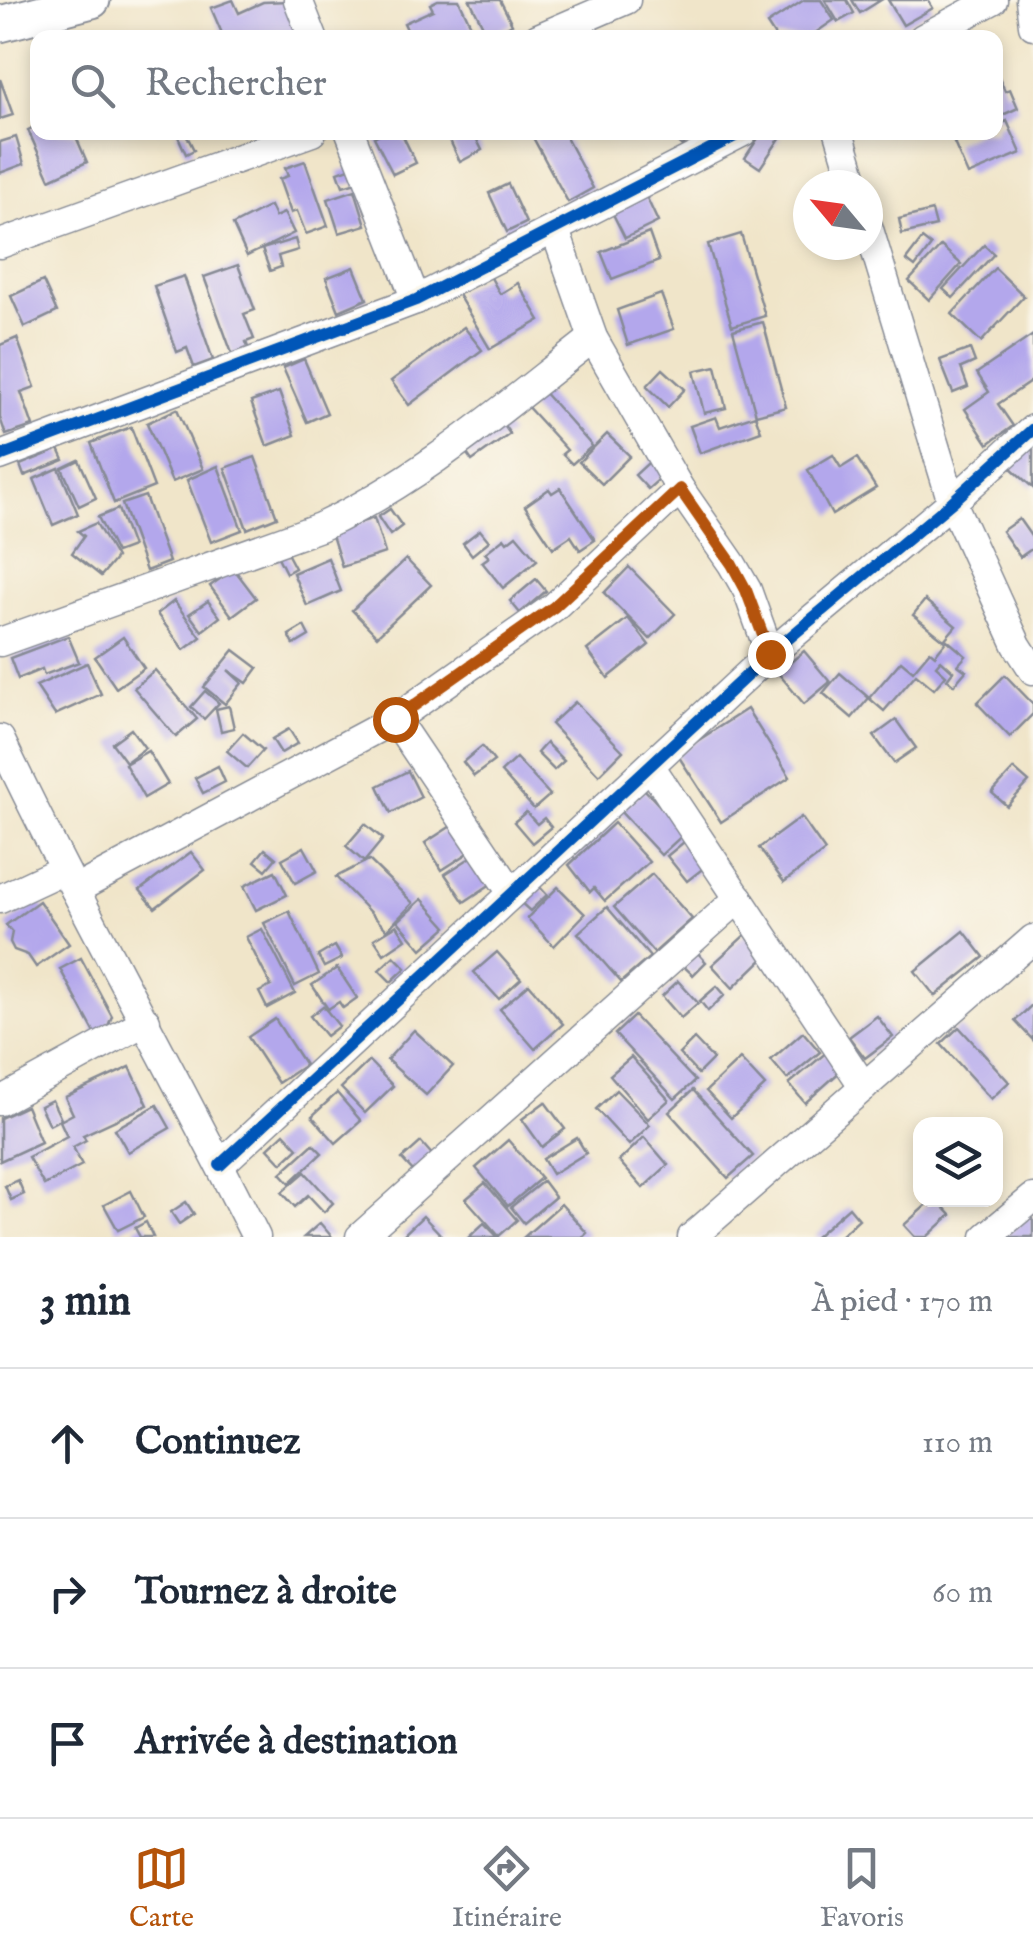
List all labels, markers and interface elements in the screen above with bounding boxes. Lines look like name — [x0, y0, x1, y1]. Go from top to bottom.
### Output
search box — [30, 30, 1003, 140]
icon: search — [65, 58, 120, 113]
text: Rechercher — [145, 61, 327, 109]
north arrow — [793, 170, 883, 260]
route end — [748, 632, 794, 678]
route start — [373, 697, 419, 743]
map controls — [913, 1117, 1003, 1207]
button: layers — [913, 1117, 1003, 1207]
text: 3 min — [40, 1276, 131, 1329]
text: À pied · 170 m — [812, 1282, 993, 1323]
icon: ahead — [40, 1416, 95, 1471]
text: Continuez — [135, 1419, 301, 1467]
text: 110 m — [922, 1423, 993, 1464]
icon: right — [40, 1566, 95, 1621]
text: Tournez à droite — [135, 1569, 397, 1617]
text: 60 m — [932, 1573, 993, 1614]
icon: arrive — [40, 1716, 95, 1771]
text: Arrivée à destination — [135, 1719, 458, 1767]
tab: Carte — [129, 1841, 194, 1936]
tab: Itinéraire — [452, 1841, 562, 1936]
tab: Favoris — [820, 1841, 904, 1936]

